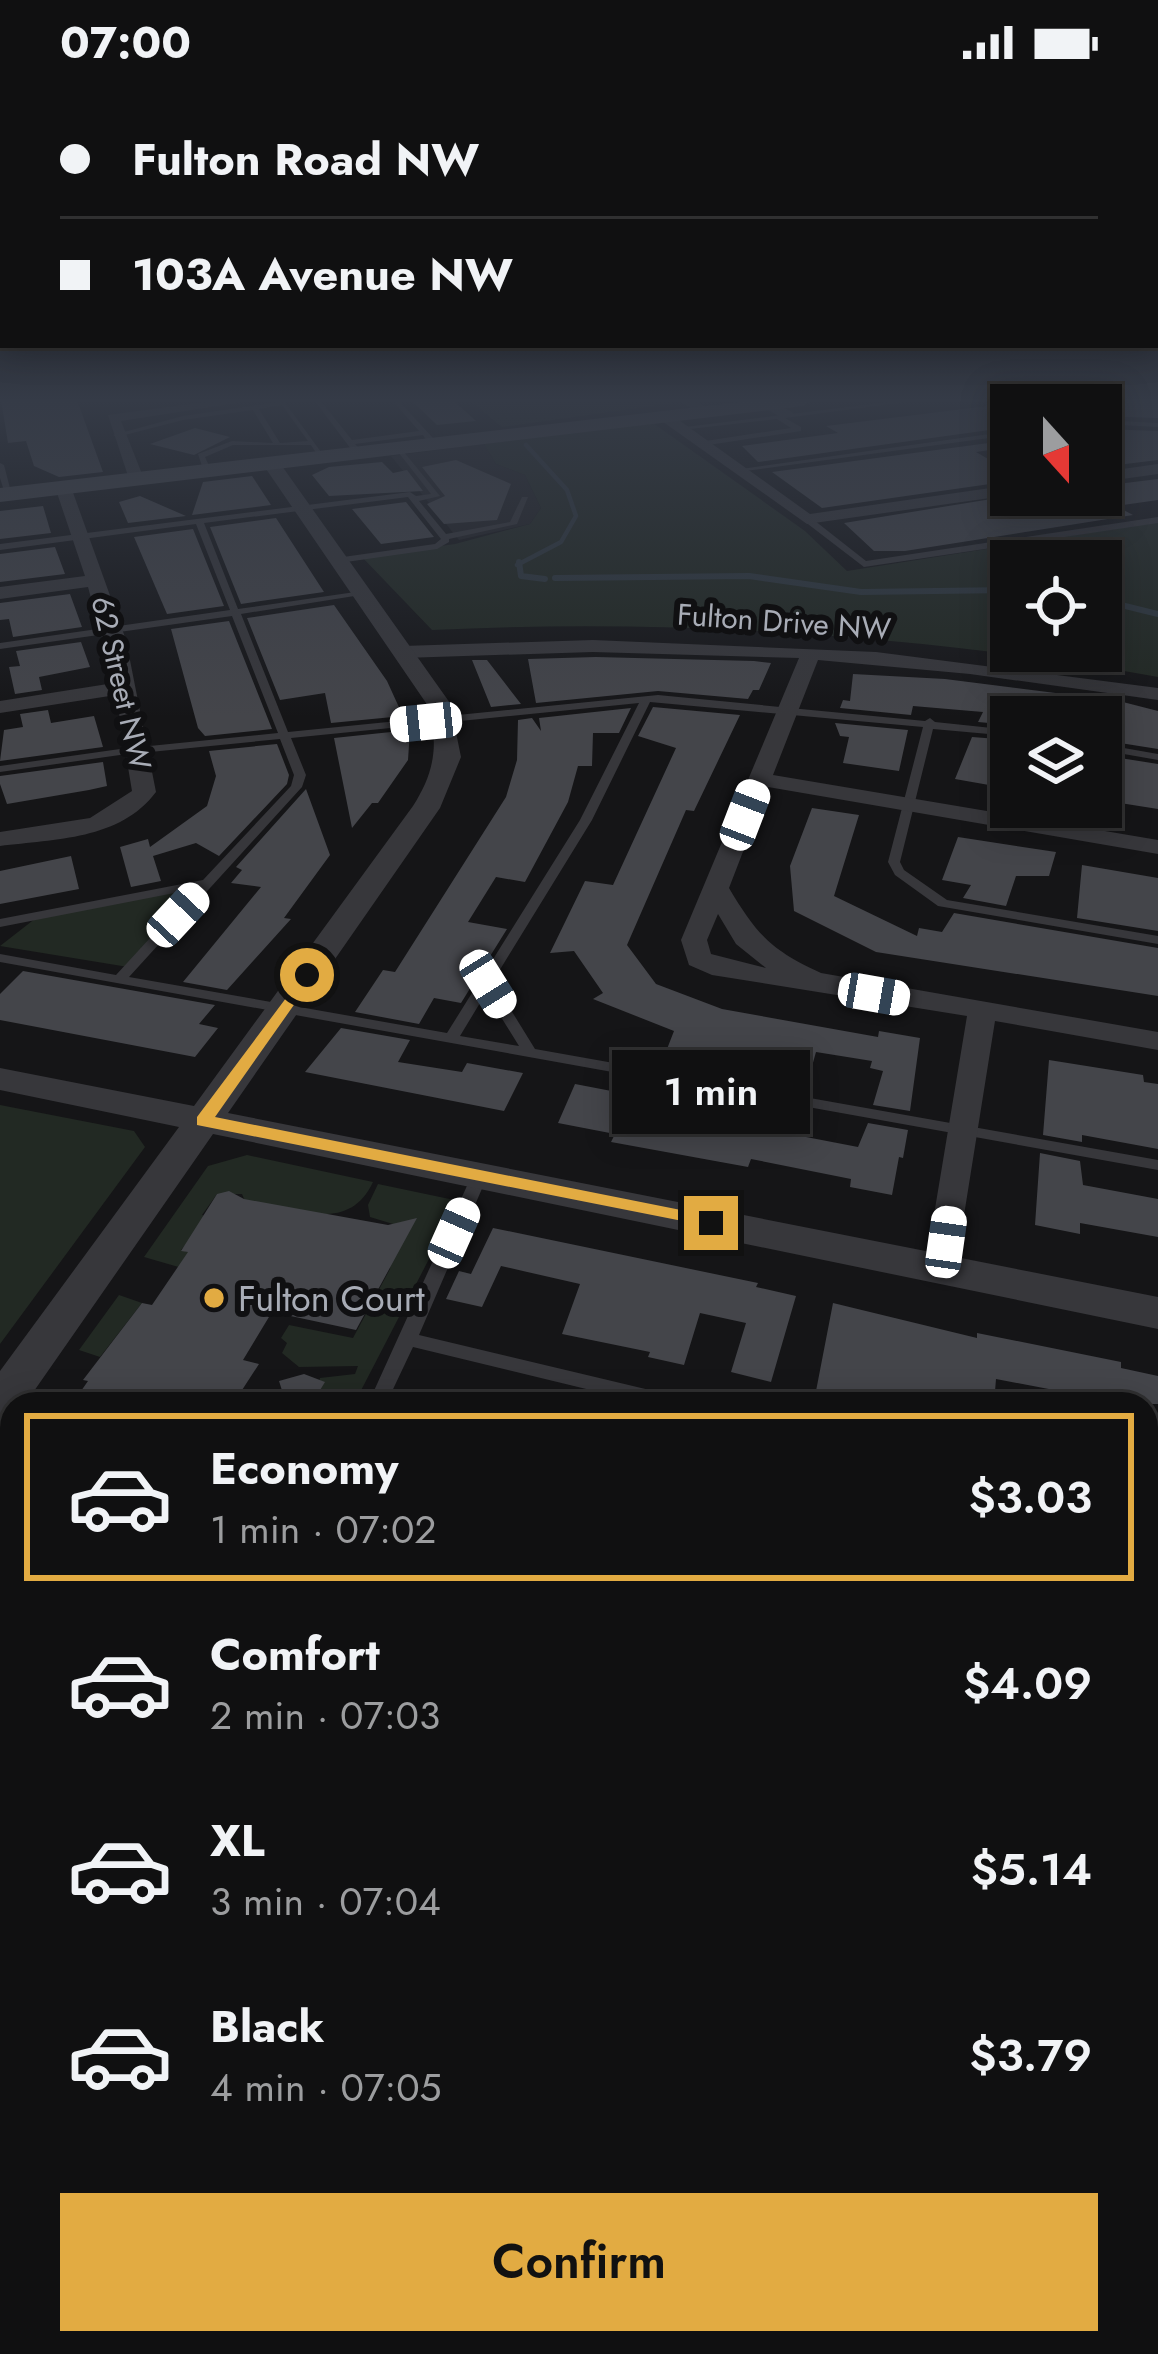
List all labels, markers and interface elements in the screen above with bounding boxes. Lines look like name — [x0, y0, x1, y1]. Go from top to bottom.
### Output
text: 07:00 — [60, 10, 191, 75]
text: Fulton Road NW — [132, 127, 479, 192]
text: 103A Avenue NW — [132, 242, 513, 307]
north arrow — [990, 384, 1122, 516]
map controls — [990, 384, 1122, 828]
button: locate — [990, 540, 1122, 672]
street label: 62 Street NW — [81, 592, 162, 774]
street label: Fulton Drive NW — [676, 593, 893, 650]
button: layers — [990, 696, 1122, 828]
car — [388, 700, 464, 744]
car — [715, 775, 775, 855]
car — [140, 876, 216, 954]
car — [454, 944, 522, 1024]
route start — [280, 948, 334, 1002]
car — [835, 970, 913, 1018]
callout: 1 min — [612, 1049, 810, 1133]
text: 1 min — [664, 1063, 758, 1120]
car — [423, 1193, 485, 1273]
route end — [684, 1196, 738, 1250]
car — [923, 1204, 969, 1280]
place label: Fulton Court — [238, 1272, 425, 1324]
marker: Fulton Court — [201, 1285, 227, 1311]
text: Economy — [210, 1436, 398, 1501]
icon: car — [66, 1443, 174, 1551]
text: $3.03 — [968, 1465, 1092, 1530]
text: 1 min · 07:02 — [210, 1501, 437, 1558]
text: Comfort — [210, 1622, 380, 1687]
icon: car — [66, 1629, 174, 1737]
text: $4.09 — [963, 1651, 1092, 1716]
text: 2 min · 07:03 — [210, 1687, 440, 1744]
text: XL — [210, 1808, 265, 1873]
icon: car — [66, 1815, 174, 1923]
text: $5.14 — [971, 1837, 1092, 1902]
text: 3 min · 07:04 — [210, 1873, 441, 1930]
text: Black — [210, 1994, 324, 2059]
icon: car — [66, 2001, 174, 2109]
text: $3.79 — [969, 2023, 1092, 2088]
text: 4 min · 07:05 — [210, 2059, 442, 2116]
button: Confirm — [60, 2193, 1098, 2331]

